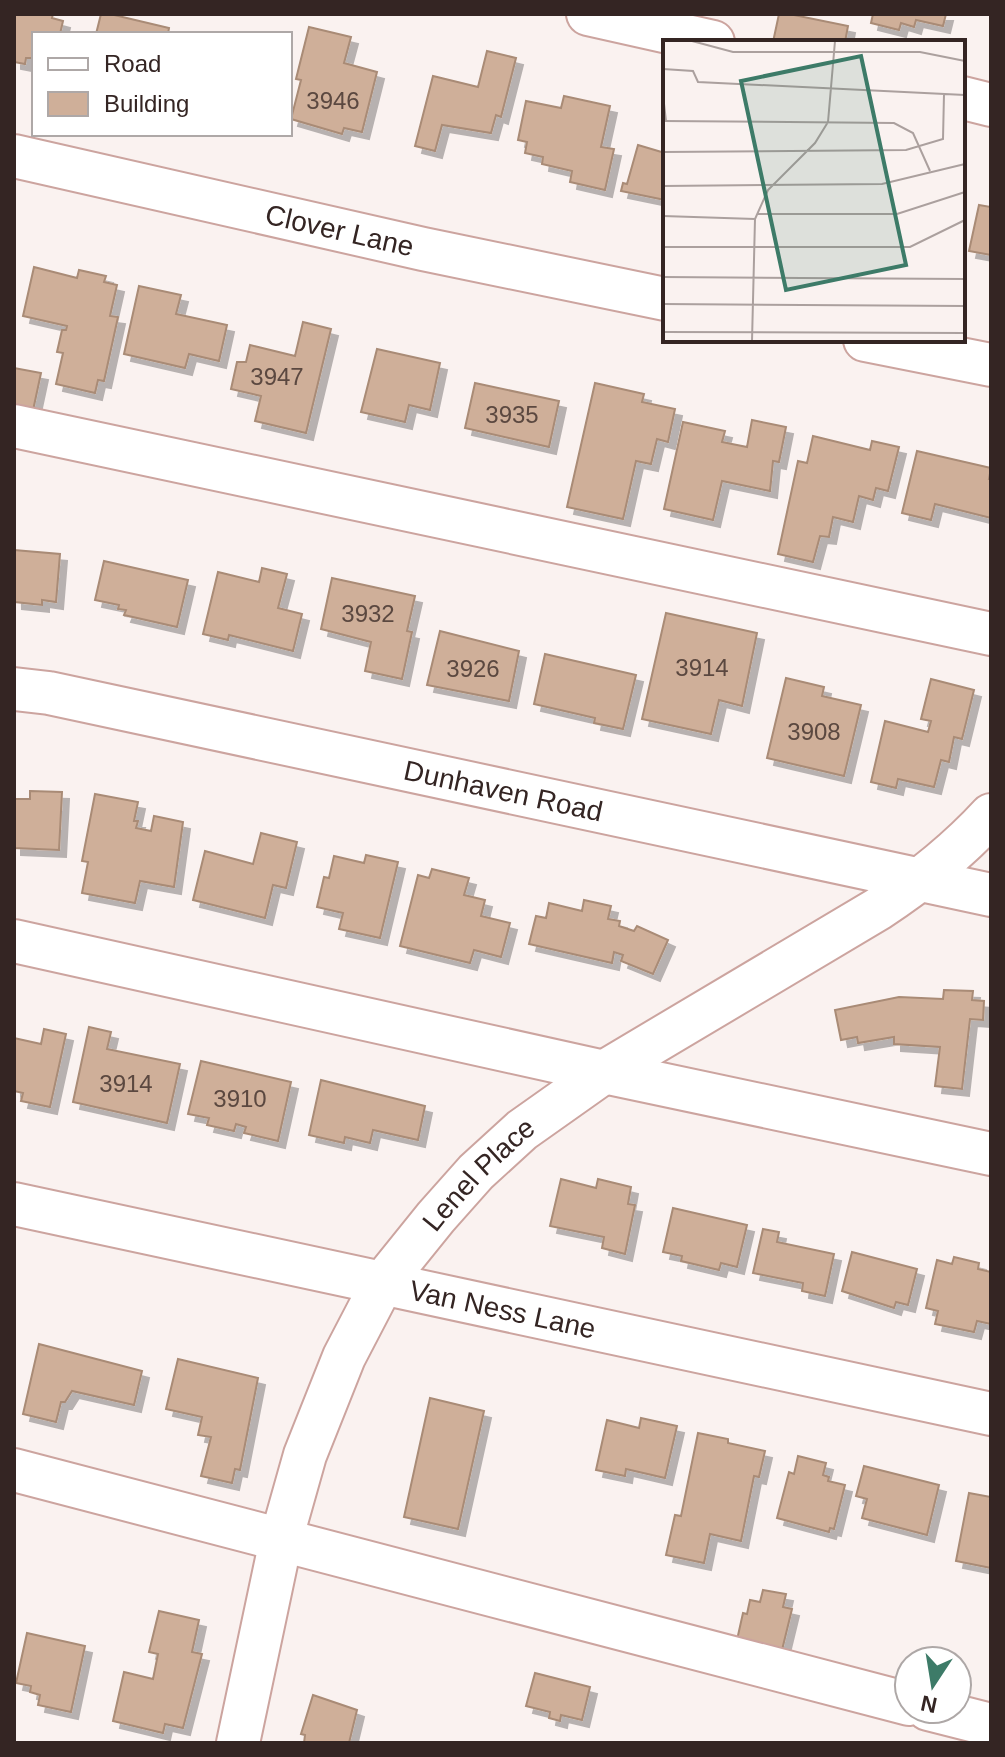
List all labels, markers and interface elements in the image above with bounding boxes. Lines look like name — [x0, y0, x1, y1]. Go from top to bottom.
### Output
legend — [32, 32, 292, 136]
inset map — [663, 40, 965, 342]
text: Road — [104, 50, 161, 77]
house number: 3946 — [306, 87, 360, 114]
text: Building — [104, 90, 189, 117]
street label: Clover Lane — [263, 198, 417, 262]
house number: 3947 — [250, 363, 304, 390]
house number: 3935 — [485, 401, 539, 428]
house number: 3932 — [341, 600, 395, 627]
house number: 3914 — [675, 654, 729, 681]
house number: 3926 — [446, 655, 500, 682]
house number: 3908 — [787, 718, 841, 745]
street label: Dunhaven Road — [401, 754, 606, 827]
house number: 3914 — [99, 1070, 153, 1097]
house number: 3910 — [213, 1085, 267, 1112]
street label: Lenel Place — [416, 1111, 540, 1237]
street label: Van Ness Lane — [407, 1274, 599, 1344]
north arrow — [893, 1645, 973, 1725]
text: N — [919, 1690, 939, 1718]

